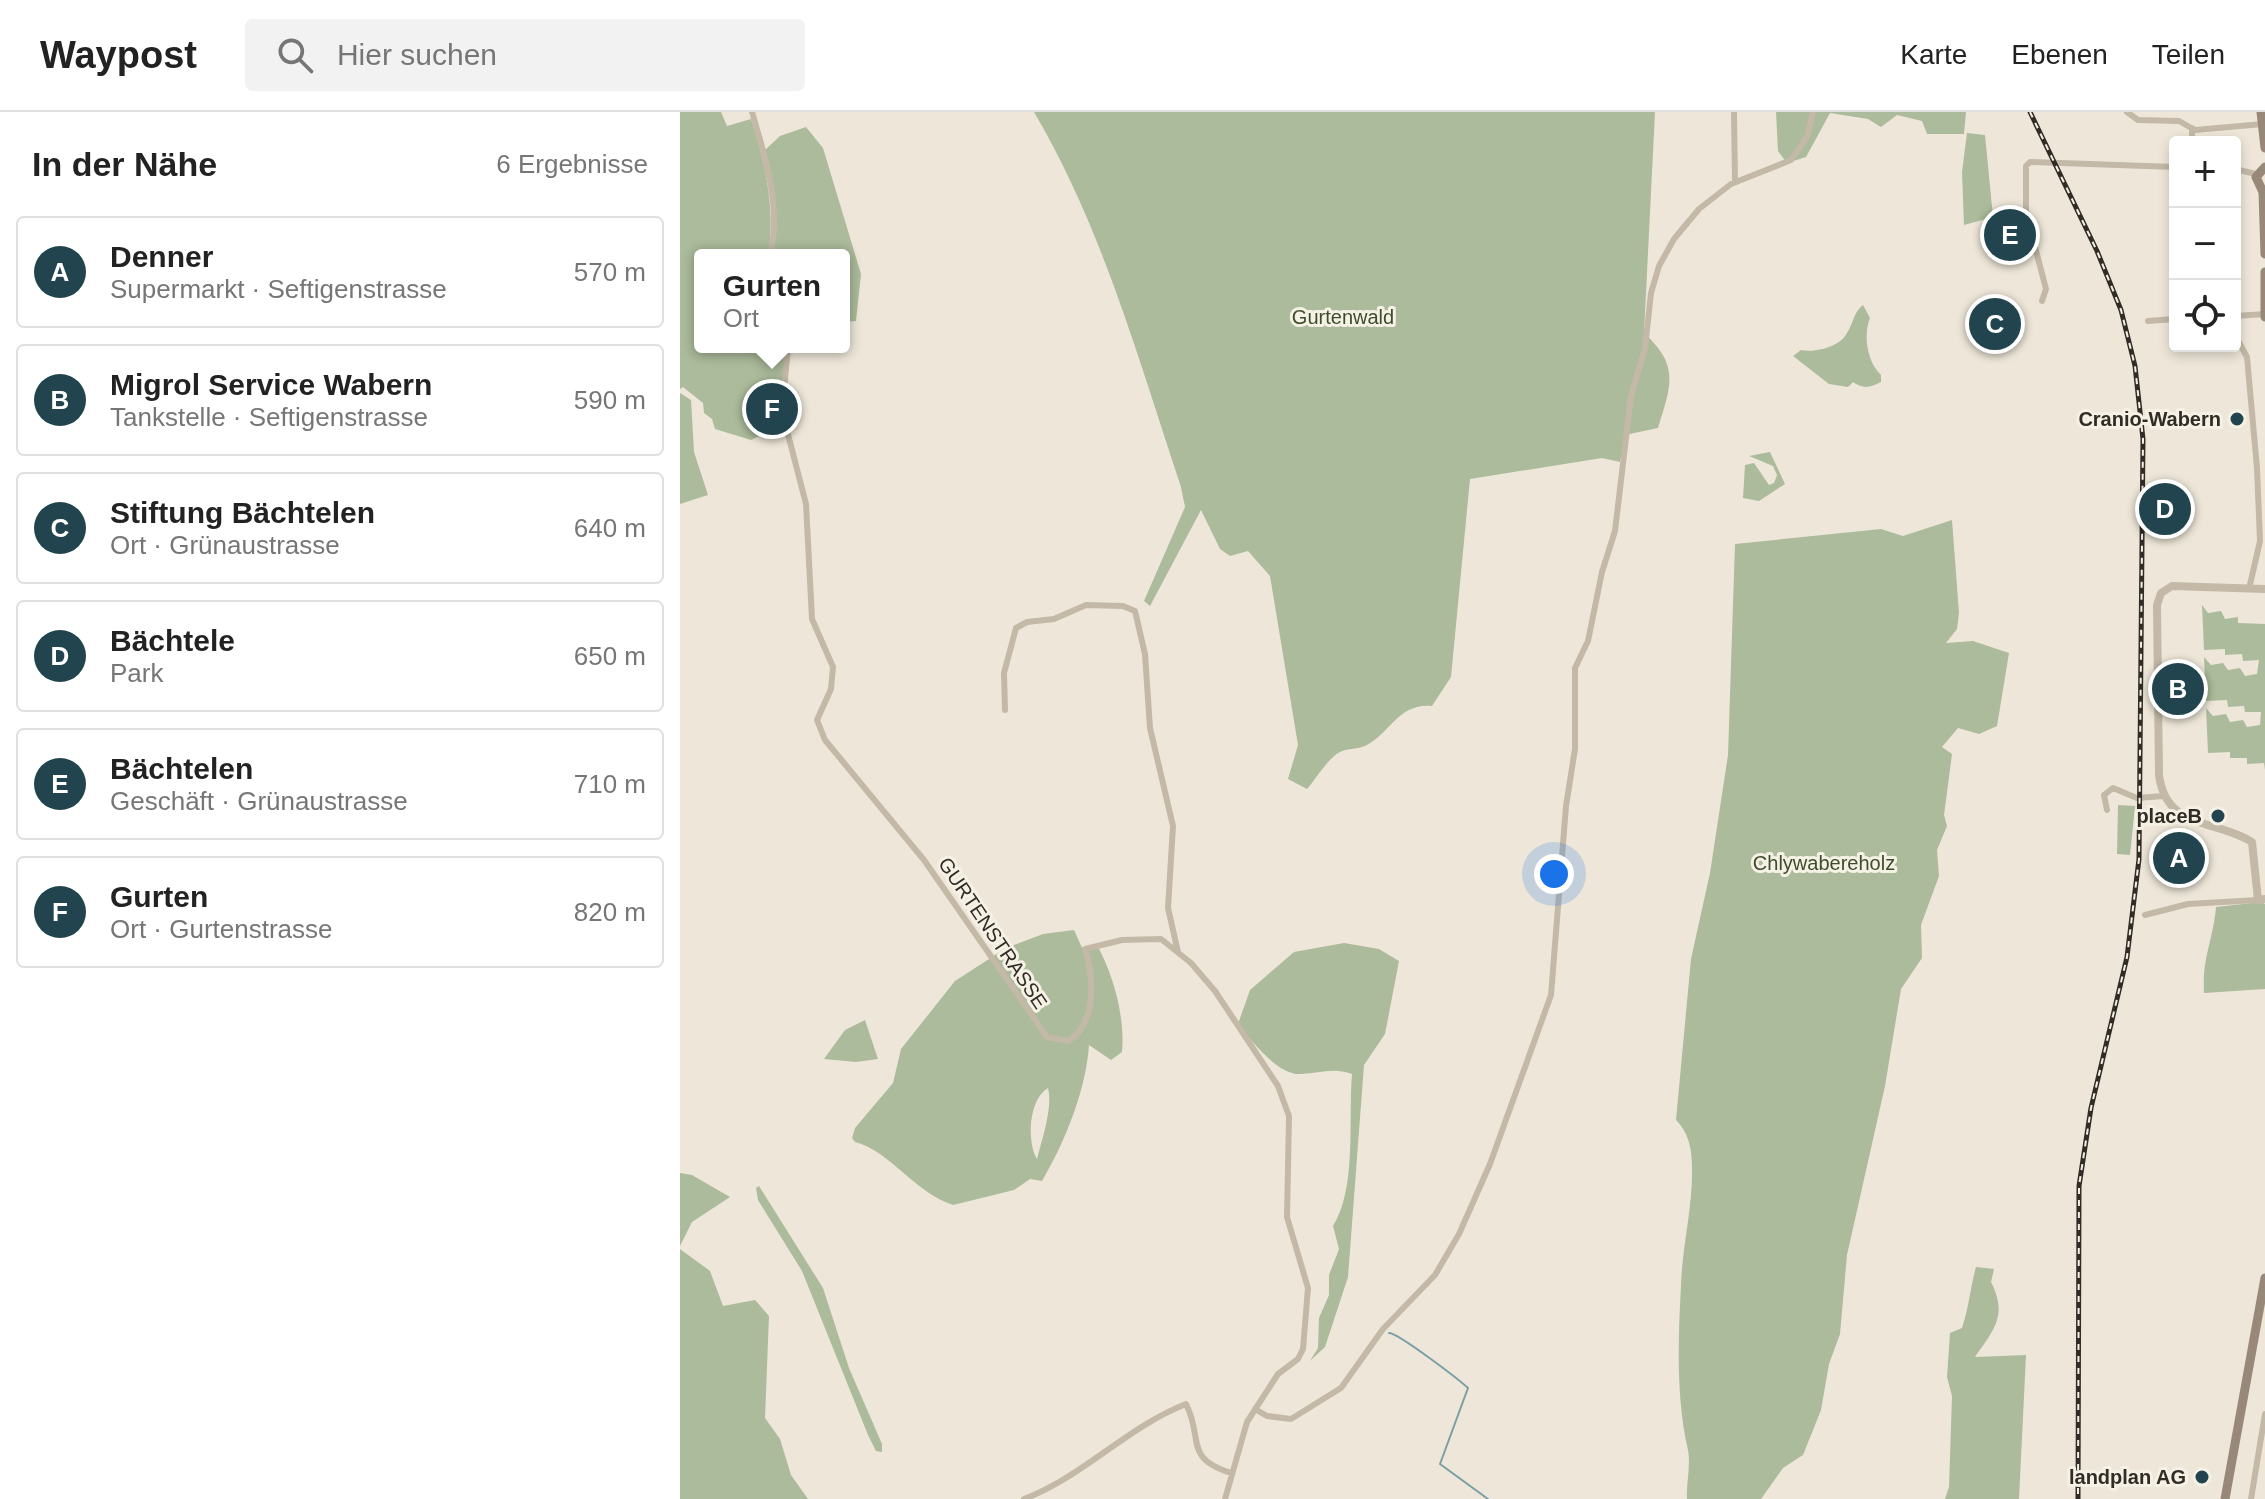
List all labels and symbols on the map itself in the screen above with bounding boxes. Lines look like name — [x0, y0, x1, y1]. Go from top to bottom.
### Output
pin: E — [1984, 205, 2036, 265]
pin: C — [1969, 294, 2021, 354]
park label: Gurtenwald — [1292, 306, 1394, 328]
pin: F — [746, 379, 798, 439]
place label: Cranio-Wabern — [2078, 408, 2221, 430]
marker: Cranio-Wabern — [2228, 410, 2246, 428]
pin: D — [2139, 479, 2191, 539]
pin: B — [2152, 659, 2204, 719]
place label: placeB — [2136, 805, 2202, 827]
marker: placeB — [2209, 807, 2227, 825]
pin: A — [2153, 828, 2205, 888]
park label: Chlywabereholz — [1753, 852, 1895, 874]
street label: GURTENSTRASSE — [934, 853, 1052, 1013]
your location — [1534, 854, 1574, 894]
place label: landplan AG — [2069, 1466, 2186, 1488]
marker: landplan AG — [2193, 1468, 2211, 1486]

